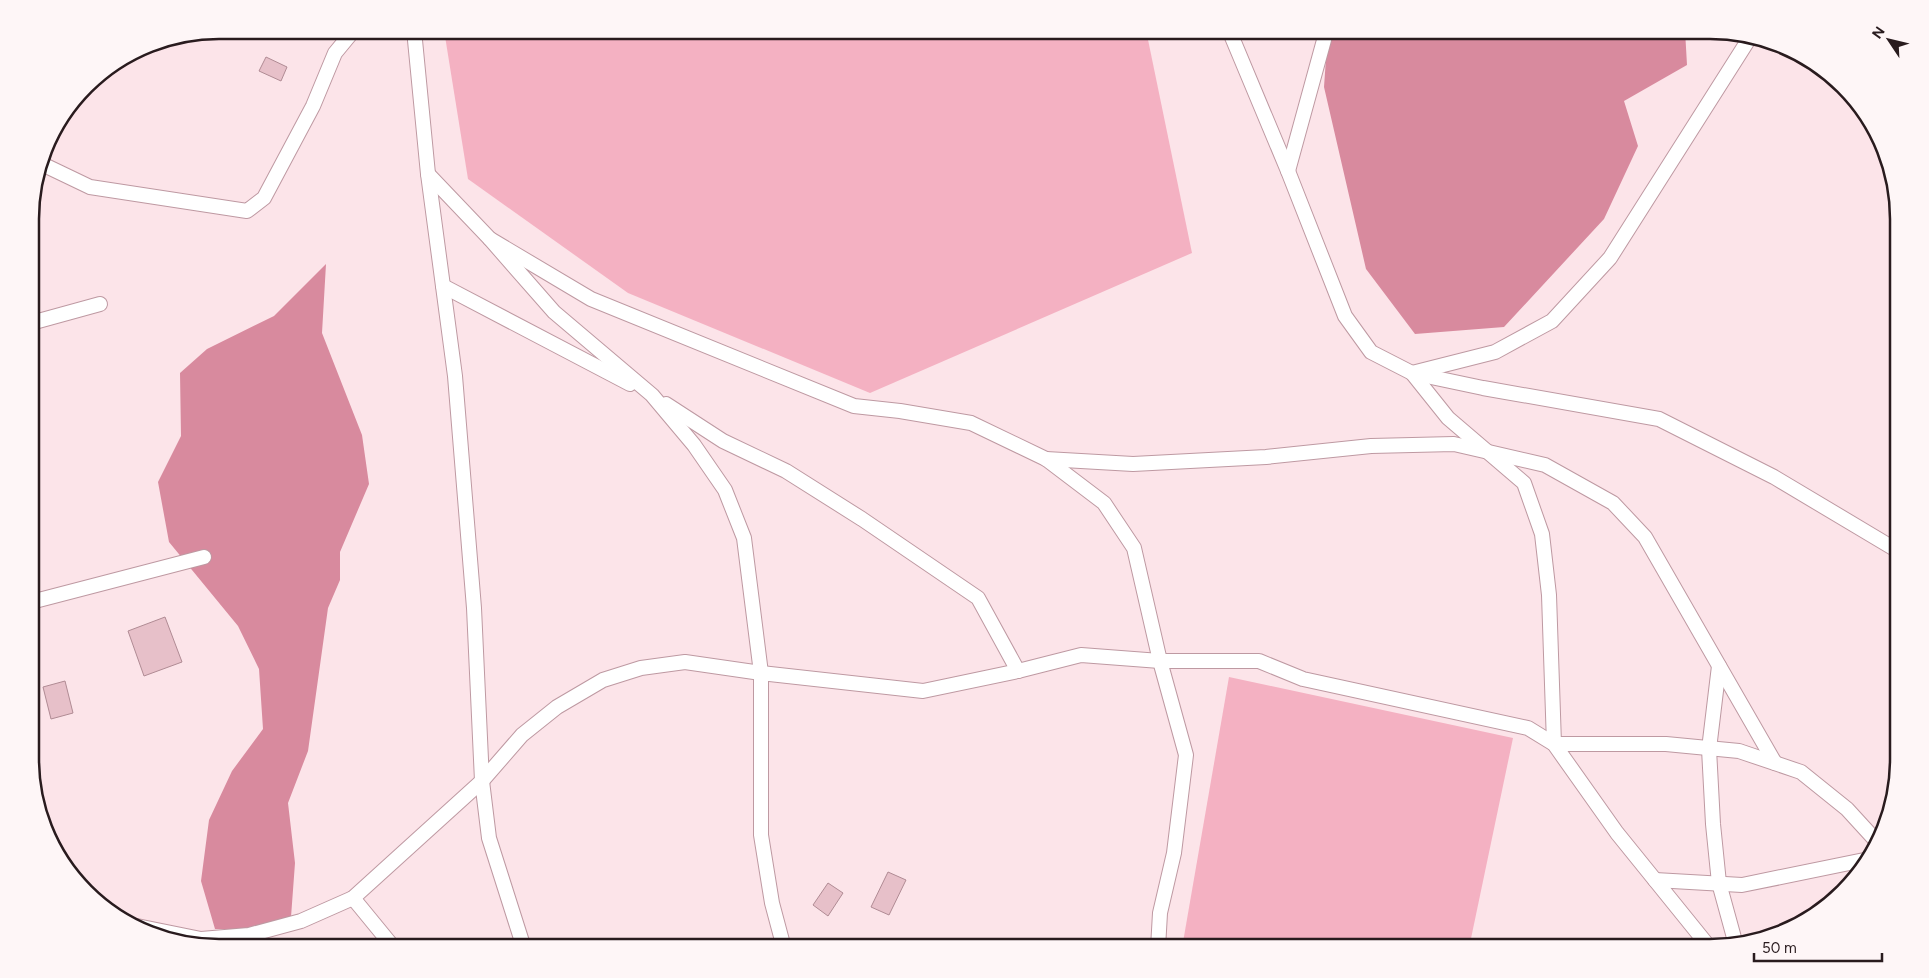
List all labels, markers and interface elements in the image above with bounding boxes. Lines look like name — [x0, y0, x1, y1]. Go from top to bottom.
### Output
north arrow — [1864, 15, 1914, 65]
text: N — [1869, 24, 1889, 42]
scale bar — [1754, 930, 1882, 962]
text: 50 m — [1762, 939, 1797, 957]

